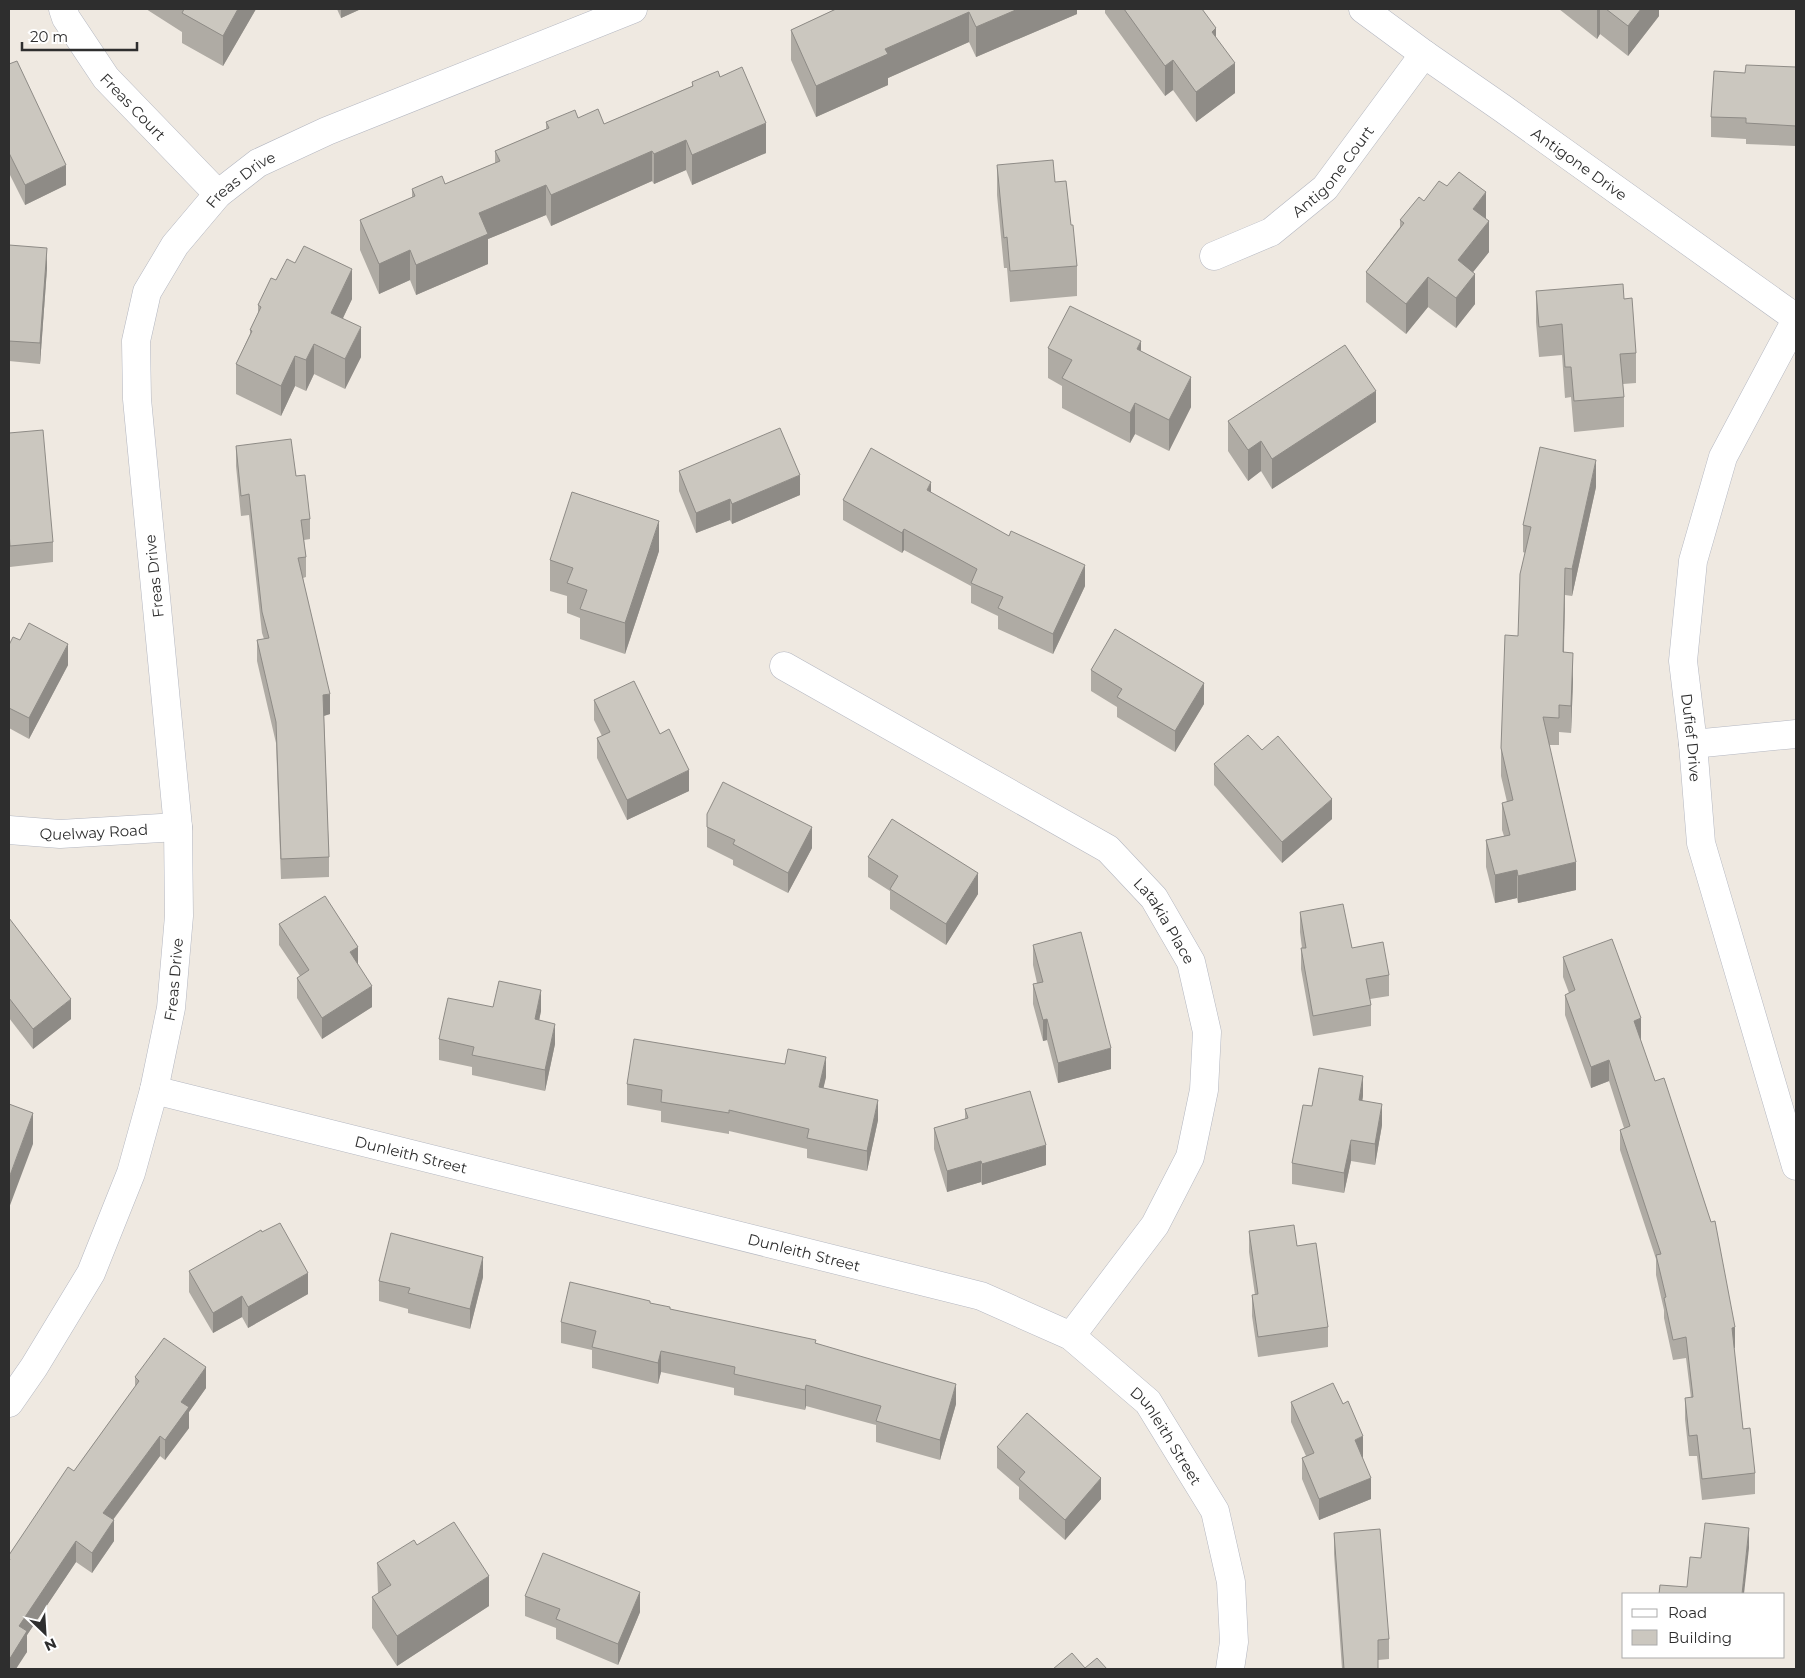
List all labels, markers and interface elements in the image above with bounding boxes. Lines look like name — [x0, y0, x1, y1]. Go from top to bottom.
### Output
scale bar — [22, 20, 138, 52]
text: 20 m — [30, 27, 68, 46]
street label: Freas Court — [97, 69, 170, 144]
street label: Antigone Court — [1288, 122, 1378, 221]
street label: Antigone Drive — [1528, 123, 1631, 204]
street label: Freas Drive — [201, 147, 278, 212]
street label: Freas Drive — [140, 534, 168, 618]
street label: Dufief Drive — [1677, 692, 1706, 783]
street label: Quelway Road — [39, 819, 149, 844]
street label: Latakia Place — [1130, 873, 1199, 967]
street label: Freas Drive — [159, 937, 187, 1023]
street label: Dunleith Street — [353, 1131, 469, 1177]
street label: Dunleith Street — [746, 1229, 862, 1275]
street label: Dunleith Street — [1127, 1382, 1206, 1488]
legend — [1622, 1593, 1785, 1658]
text: Road — [1668, 1603, 1707, 1622]
north arrow — [20, 1608, 70, 1658]
text: Building — [1668, 1628, 1732, 1647]
text: N — [42, 1634, 59, 1655]

